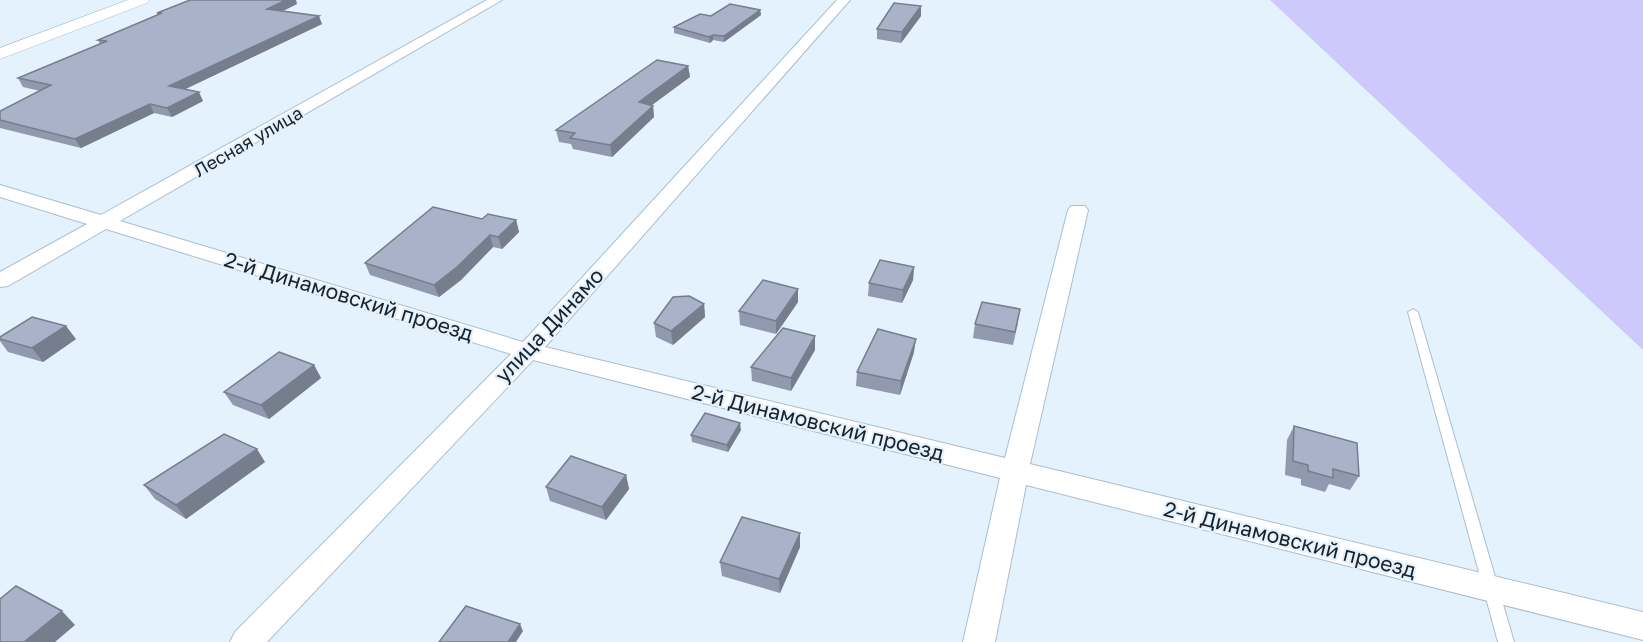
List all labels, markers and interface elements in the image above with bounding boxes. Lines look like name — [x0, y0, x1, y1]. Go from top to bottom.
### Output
street label: Лесная улица — [190, 101, 306, 181]
street label: 2-й Динамовский проезд — [221, 246, 477, 346]
street label: улица Динамо — [489, 262, 609, 388]
street label: 2-й Динамовский проезд — [689, 378, 947, 466]
street label: 2-й Динамовский проезд — [1161, 495, 1419, 583]

